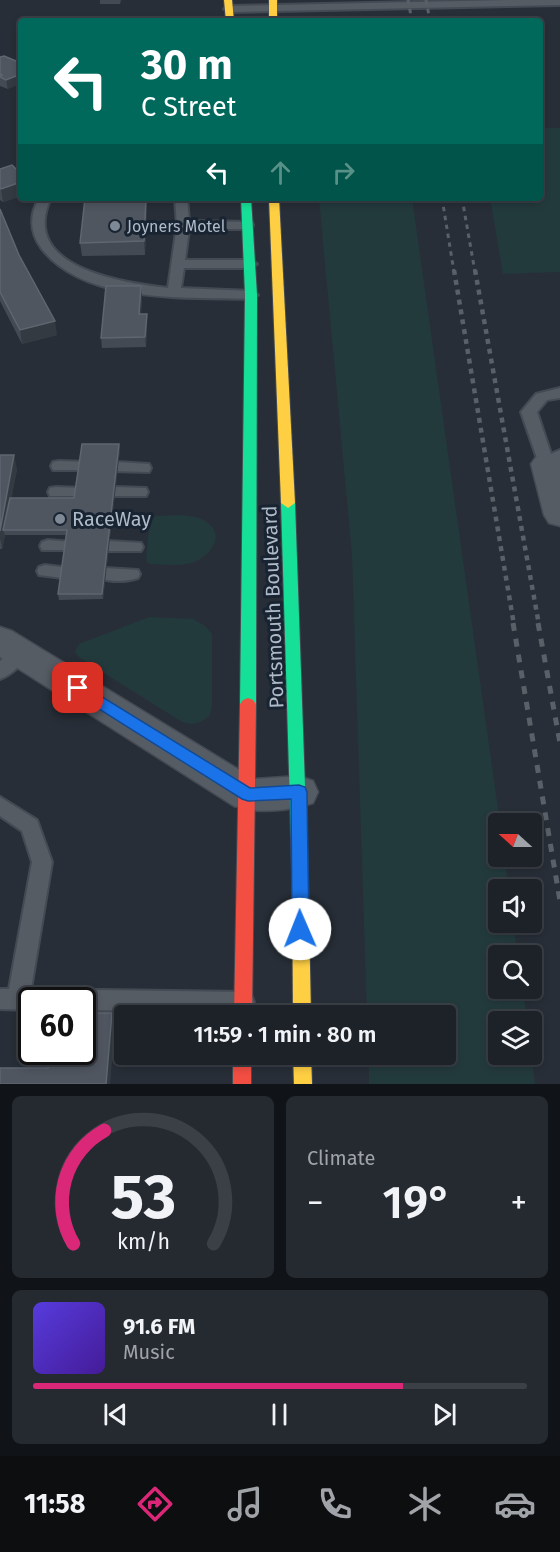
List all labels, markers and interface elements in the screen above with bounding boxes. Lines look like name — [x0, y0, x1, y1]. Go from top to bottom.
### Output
text: 30 m — [141, 40, 233, 90]
icon: left — [42, 42, 120, 120]
text: C Street — [141, 91, 237, 123]
icon: left — [201, 156, 234, 189]
icon: ahead — [264, 156, 297, 189]
icon: right — [327, 156, 360, 189]
place label: Joyners Motel — [127, 217, 226, 236]
marker: Joyners Motel — [108, 219, 122, 233]
street label: Portsmouth Boulevard — [257, 505, 289, 709]
place label: RaceWay — [72, 507, 151, 531]
marker: RaceWay — [53, 512, 67, 526]
pin — [52, 662, 103, 713]
icon: arrive — [61, 671, 94, 704]
north arrow — [488, 813, 542, 867]
map controls — [488, 813, 542, 1065]
button: sound — [488, 879, 542, 933]
position arrow — [268, 897, 332, 961]
button: search — [488, 945, 542, 999]
speed limit sign: 60 — [18, 987, 96, 1065]
button: layers — [488, 1011, 542, 1065]
text: 11:59 · 1 min · 80 m — [194, 1021, 376, 1048]
text: Climate — [307, 1146, 375, 1170]
text: 53 — [110, 1160, 176, 1235]
text: 19° — [383, 1176, 451, 1230]
text: − — [307, 1183, 324, 1223]
text: + — [511, 1183, 527, 1223]
text: km/h — [116, 1229, 170, 1255]
text: 91.6 FM — [123, 1313, 195, 1340]
text: Music — [123, 1340, 175, 1364]
icon: previous — [99, 1398, 132, 1431]
icon: pause — [263, 1398, 296, 1431]
icon: next — [428, 1398, 461, 1431]
icon: directions — [134, 1483, 176, 1525]
icon: music — [224, 1483, 266, 1525]
icon: phone — [314, 1483, 356, 1525]
icon: climate — [404, 1483, 446, 1525]
icon: car — [494, 1483, 536, 1525]
text: 11:58 — [24, 1488, 85, 1520]

